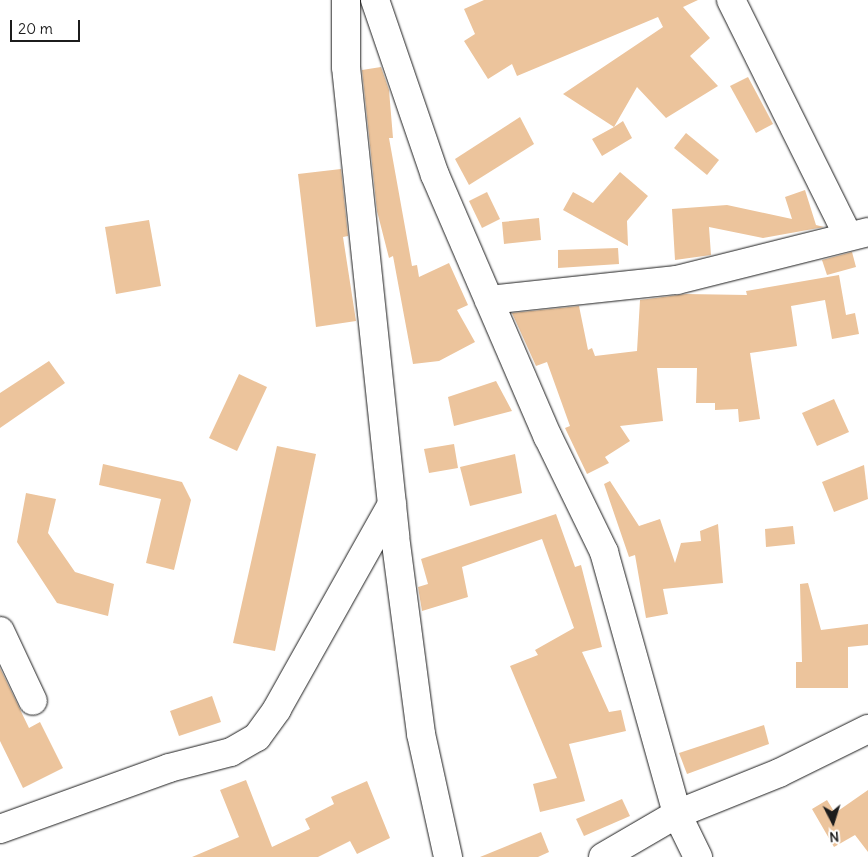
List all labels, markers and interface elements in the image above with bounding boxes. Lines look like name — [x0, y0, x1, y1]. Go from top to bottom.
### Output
scale bar — [12, 10, 82, 42]
text: 20 m — [18, 19, 53, 38]
north arrow — [808, 797, 858, 847]
text: N — [829, 828, 840, 846]

